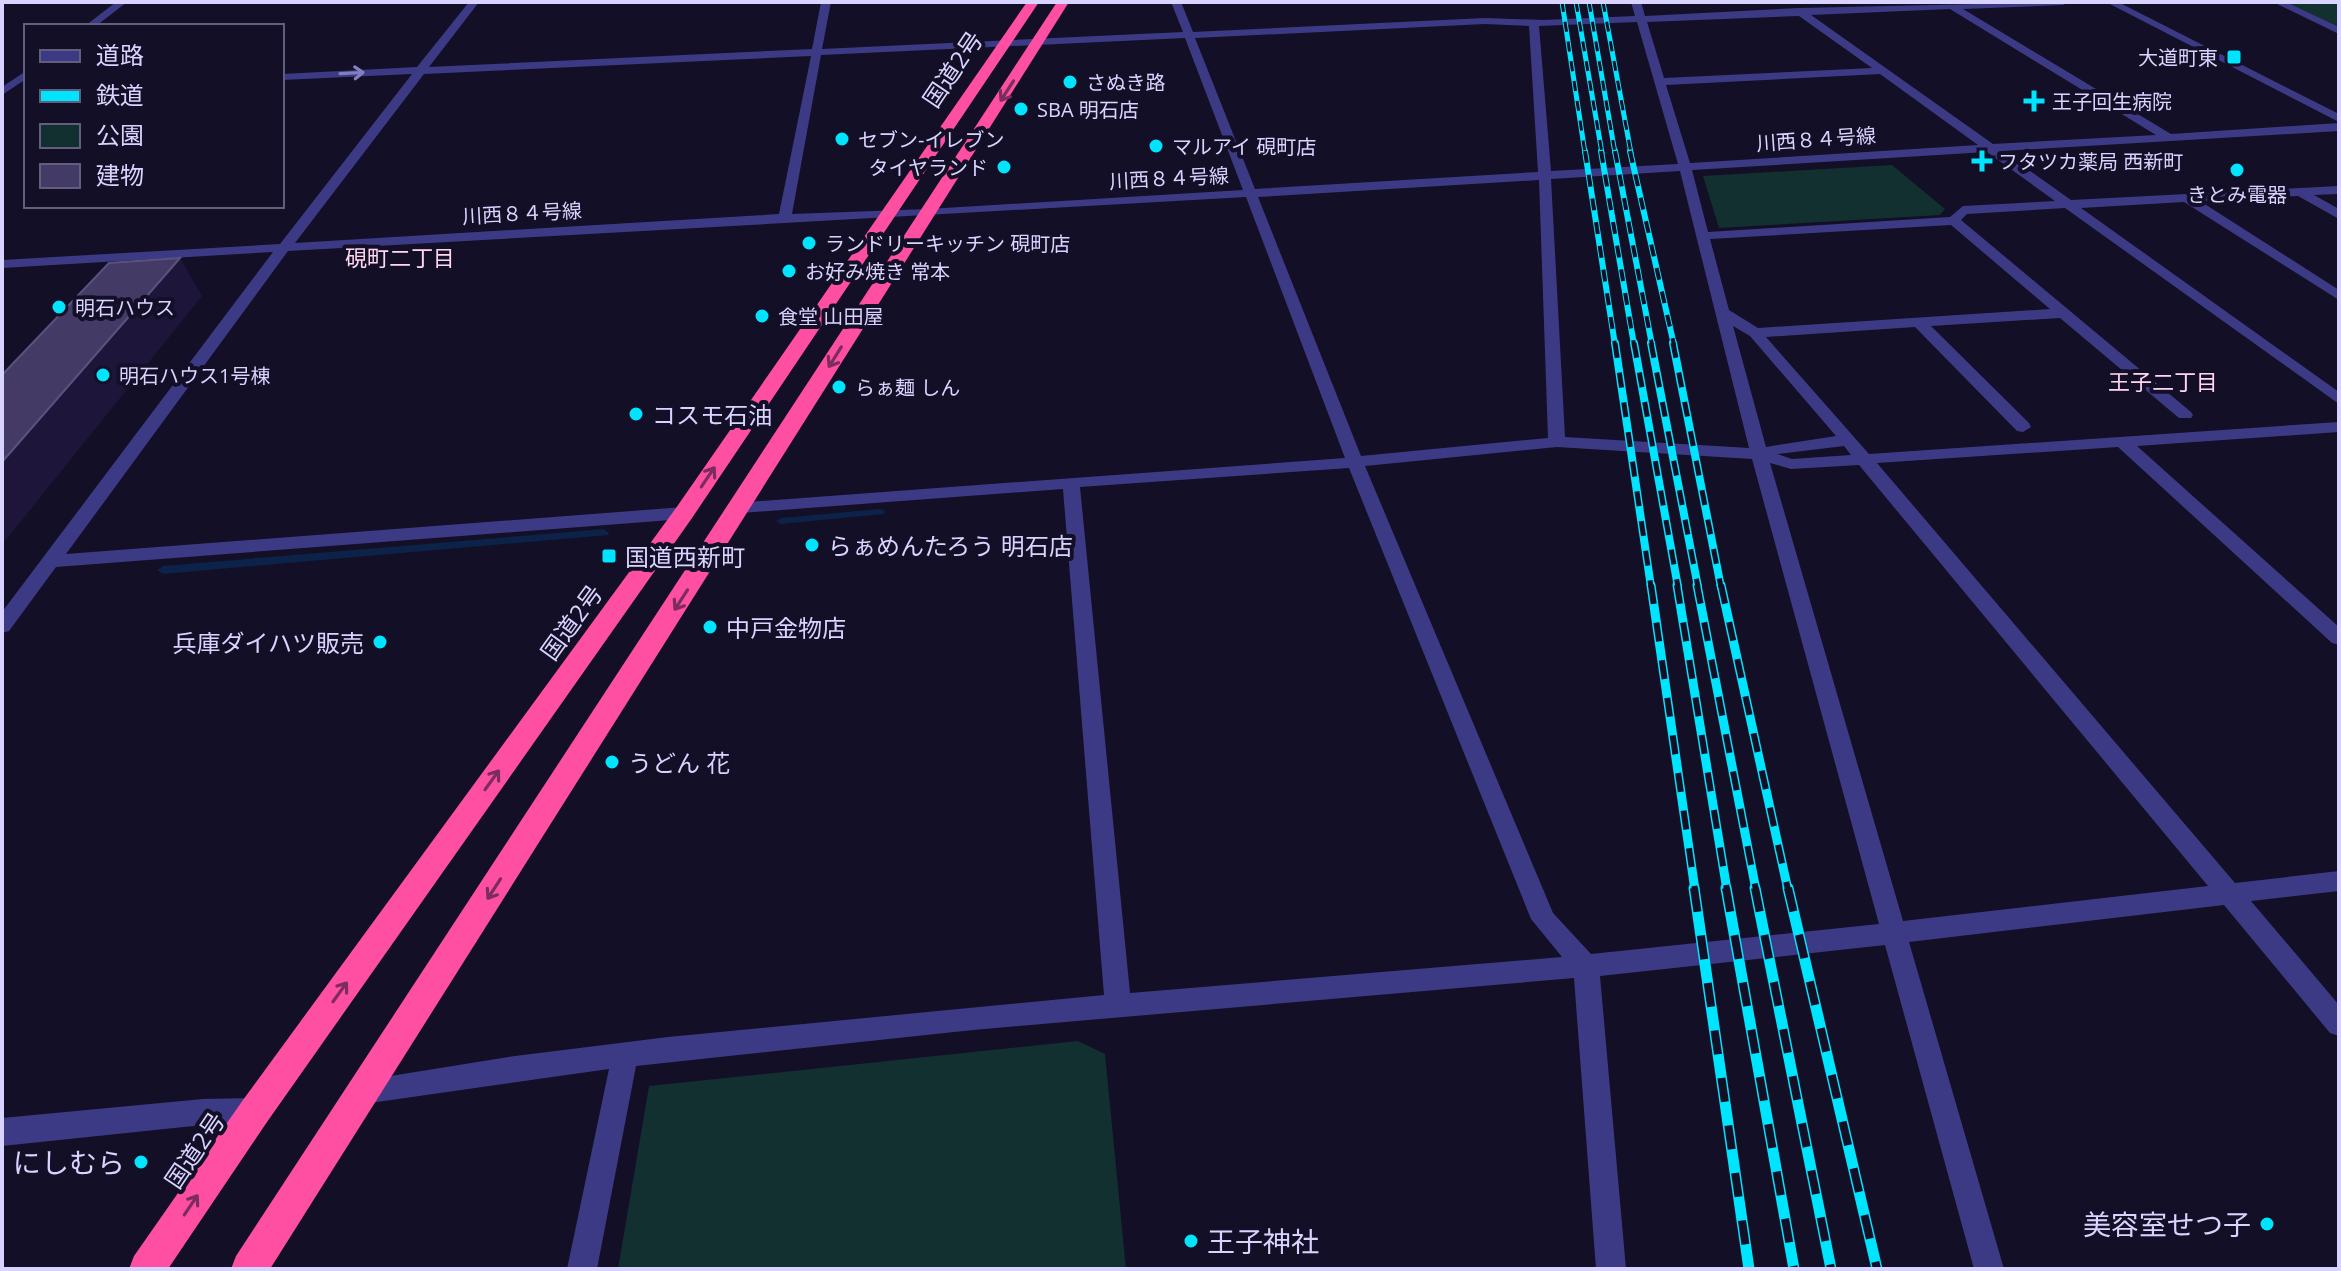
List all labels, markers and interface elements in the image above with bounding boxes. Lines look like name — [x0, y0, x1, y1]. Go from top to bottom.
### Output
legend — [24, 24, 284, 208]
street label: 国道2号 — [914, 24, 990, 114]
text: 道路 — [96, 38, 144, 71]
place label: 大道町東 — [2138, 44, 2218, 71]
marker: 大道町東 — [2225, 48, 2243, 66]
one-way arrow — [338, 66, 364, 81]
place label: さぬき路 — [1086, 69, 1166, 96]
marker: さぬき路 — [1061, 73, 1079, 91]
text: 鉄道 — [96, 78, 144, 111]
one-way arrow — [998, 80, 1015, 102]
place label: 王子回生病院 — [2052, 88, 2172, 115]
marker: 王子回生病院 — [2023, 90, 2045, 112]
place label: SBA 明石店 — [1037, 96, 1139, 123]
marker: SBA 明石店 — [1012, 100, 1030, 118]
text: 公園 — [96, 118, 144, 151]
street label: 川西８４号線 — [1755, 121, 1877, 157]
place label: セブン-イレブン — [858, 126, 1004, 153]
marker: セブン-イレブン — [833, 130, 851, 148]
place label: マルアイ 硯町店 — [1172, 133, 1316, 160]
marker: マルアイ 硯町店 — [1147, 137, 1165, 155]
place label: フタツカ薬局 西新町 — [1998, 148, 2183, 175]
marker: フタツカ薬局 西新町 — [1973, 152, 1991, 170]
place label: タイヤランド — [869, 154, 988, 181]
text: 建物 — [96, 158, 144, 191]
marker: タイヤランド — [995, 158, 1013, 176]
street label: 川西８４号線 — [1108, 161, 1230, 195]
marker: きとみ電器 — [2228, 161, 2246, 179]
place label: きとみ電器 — [2187, 181, 2287, 208]
street label: 川西８４号線 — [461, 196, 583, 230]
place label: ランドリーキッチン 硯町店 — [825, 230, 1070, 257]
marker: ランドリーキッチン 硯町店 — [800, 234, 818, 252]
district label: 硯町二丁目 — [345, 242, 455, 272]
place label: お好み焼き 常本 — [805, 258, 950, 285]
marker: お好み焼き 常本 — [780, 262, 798, 280]
place label: 明石ハウス — [75, 294, 175, 321]
marker: 明石ハウス — [50, 298, 68, 316]
place label: 食堂 山田屋 — [778, 303, 883, 330]
marker: 食堂 山田屋 — [753, 307, 771, 325]
one-way arrow — [827, 345, 843, 368]
place label: 明石ハウス1号棟 — [119, 362, 270, 389]
marker: 明石ハウス1号棟 — [94, 366, 112, 384]
district label: 王子二丁目 — [2108, 366, 2218, 396]
place label: らぁ麺 しん — [855, 374, 960, 401]
marker: らぁ麺 しん — [830, 378, 848, 396]
place label: コスモ石油 — [652, 398, 772, 431]
marker: コスモ石油 — [627, 405, 645, 423]
one-way arrow — [700, 467, 716, 489]
place label: らぁめんたろう 明石店 — [828, 529, 1073, 562]
marker: らぁめんたろう 明石店 — [803, 536, 821, 554]
place label: 国道西新町 — [625, 540, 745, 573]
marker: 国道西新町 — [600, 547, 618, 565]
street label: 国道2号 — [532, 578, 610, 666]
one-way arrow — [673, 588, 689, 611]
place label: 中戸金物店 — [726, 611, 846, 644]
marker: 中戸金物店 — [701, 618, 719, 636]
place label: 兵庫ダイハツ販売 — [172, 626, 364, 659]
marker: 兵庫ダイハツ販売 — [371, 633, 389, 651]
place label: うどん 花 — [628, 746, 730, 779]
marker: うどん 花 — [603, 753, 621, 771]
one-way arrow — [484, 770, 500, 792]
one-way arrow — [486, 877, 502, 900]
one-way arrow — [332, 981, 349, 1003]
street label: 国道2号 — [156, 1105, 232, 1195]
place label: にしむら — [13, 1143, 125, 1181]
marker: にしむら — [132, 1153, 150, 1171]
one-way arrow — [183, 1194, 199, 1216]
place label: 美容室せつ子 — [2083, 1205, 2251, 1243]
marker: 美容室せつ子 — [2258, 1215, 2276, 1233]
place label: 王子神社 — [1207, 1222, 1319, 1260]
marker: 王子神社 — [1182, 1232, 1200, 1250]

